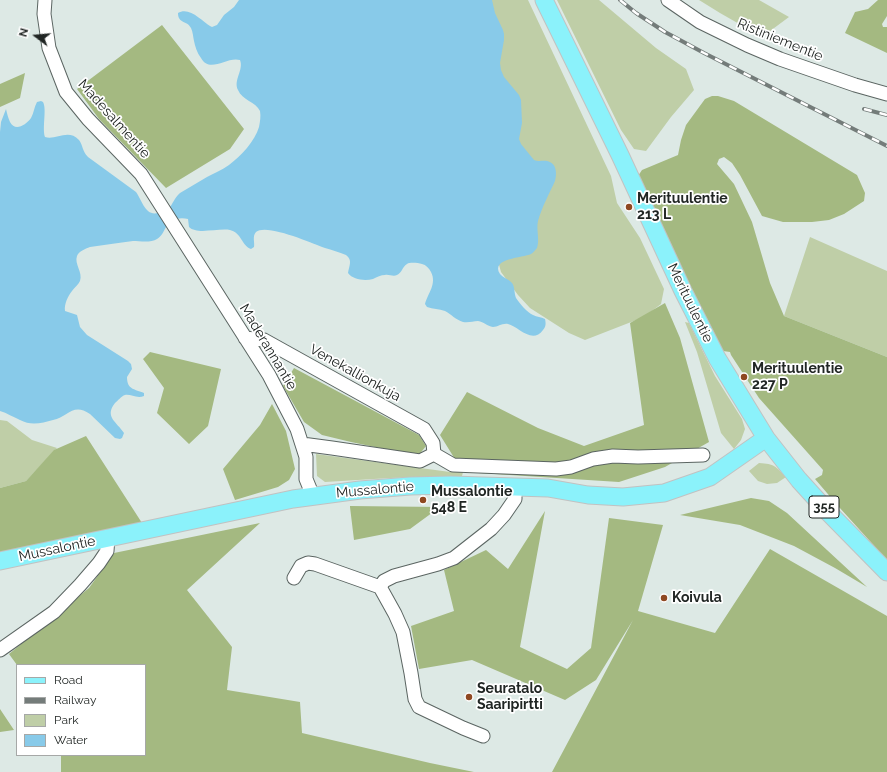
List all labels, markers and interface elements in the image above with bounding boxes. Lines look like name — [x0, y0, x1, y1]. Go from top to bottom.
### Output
street label: Ristiniementie — [735, 15, 825, 65]
north arrow — [16, 16, 56, 56]
text: N — [17, 27, 31, 38]
street label: Madesalmentie — [74, 76, 154, 162]
place label: Merituulentie 213 L — [637, 191, 728, 224]
marker: Merituulentie 213 L — [624, 202, 634, 212]
street label: Merituulentie — [664, 261, 716, 345]
street label: Maderannantie — [236, 301, 300, 393]
street label: Venekallionkuja — [306, 341, 404, 405]
place label: Merituulentie 227 P — [752, 361, 843, 394]
marker: Merituulentie 227 P — [739, 372, 749, 382]
street label: Mussalontie — [335, 478, 415, 502]
place label: Mussalontie 548 E — [431, 484, 512, 516]
marker: Mussalontie 548 E — [418, 495, 428, 505]
road number: 355 — [809, 496, 839, 518]
street label: Mussalontie — [17, 533, 97, 565]
place label: Koivula — [672, 590, 722, 606]
marker: Koivula — [659, 593, 669, 603]
legend — [16, 664, 146, 756]
text: Road — [54, 673, 83, 687]
place label: Seuratalo Saaripirtti — [477, 681, 543, 714]
marker: Seuratalo Saaripirtti — [464, 692, 474, 702]
text: Railway — [54, 693, 96, 707]
text: Park — [54, 713, 79, 727]
text: Water — [54, 733, 88, 747]

